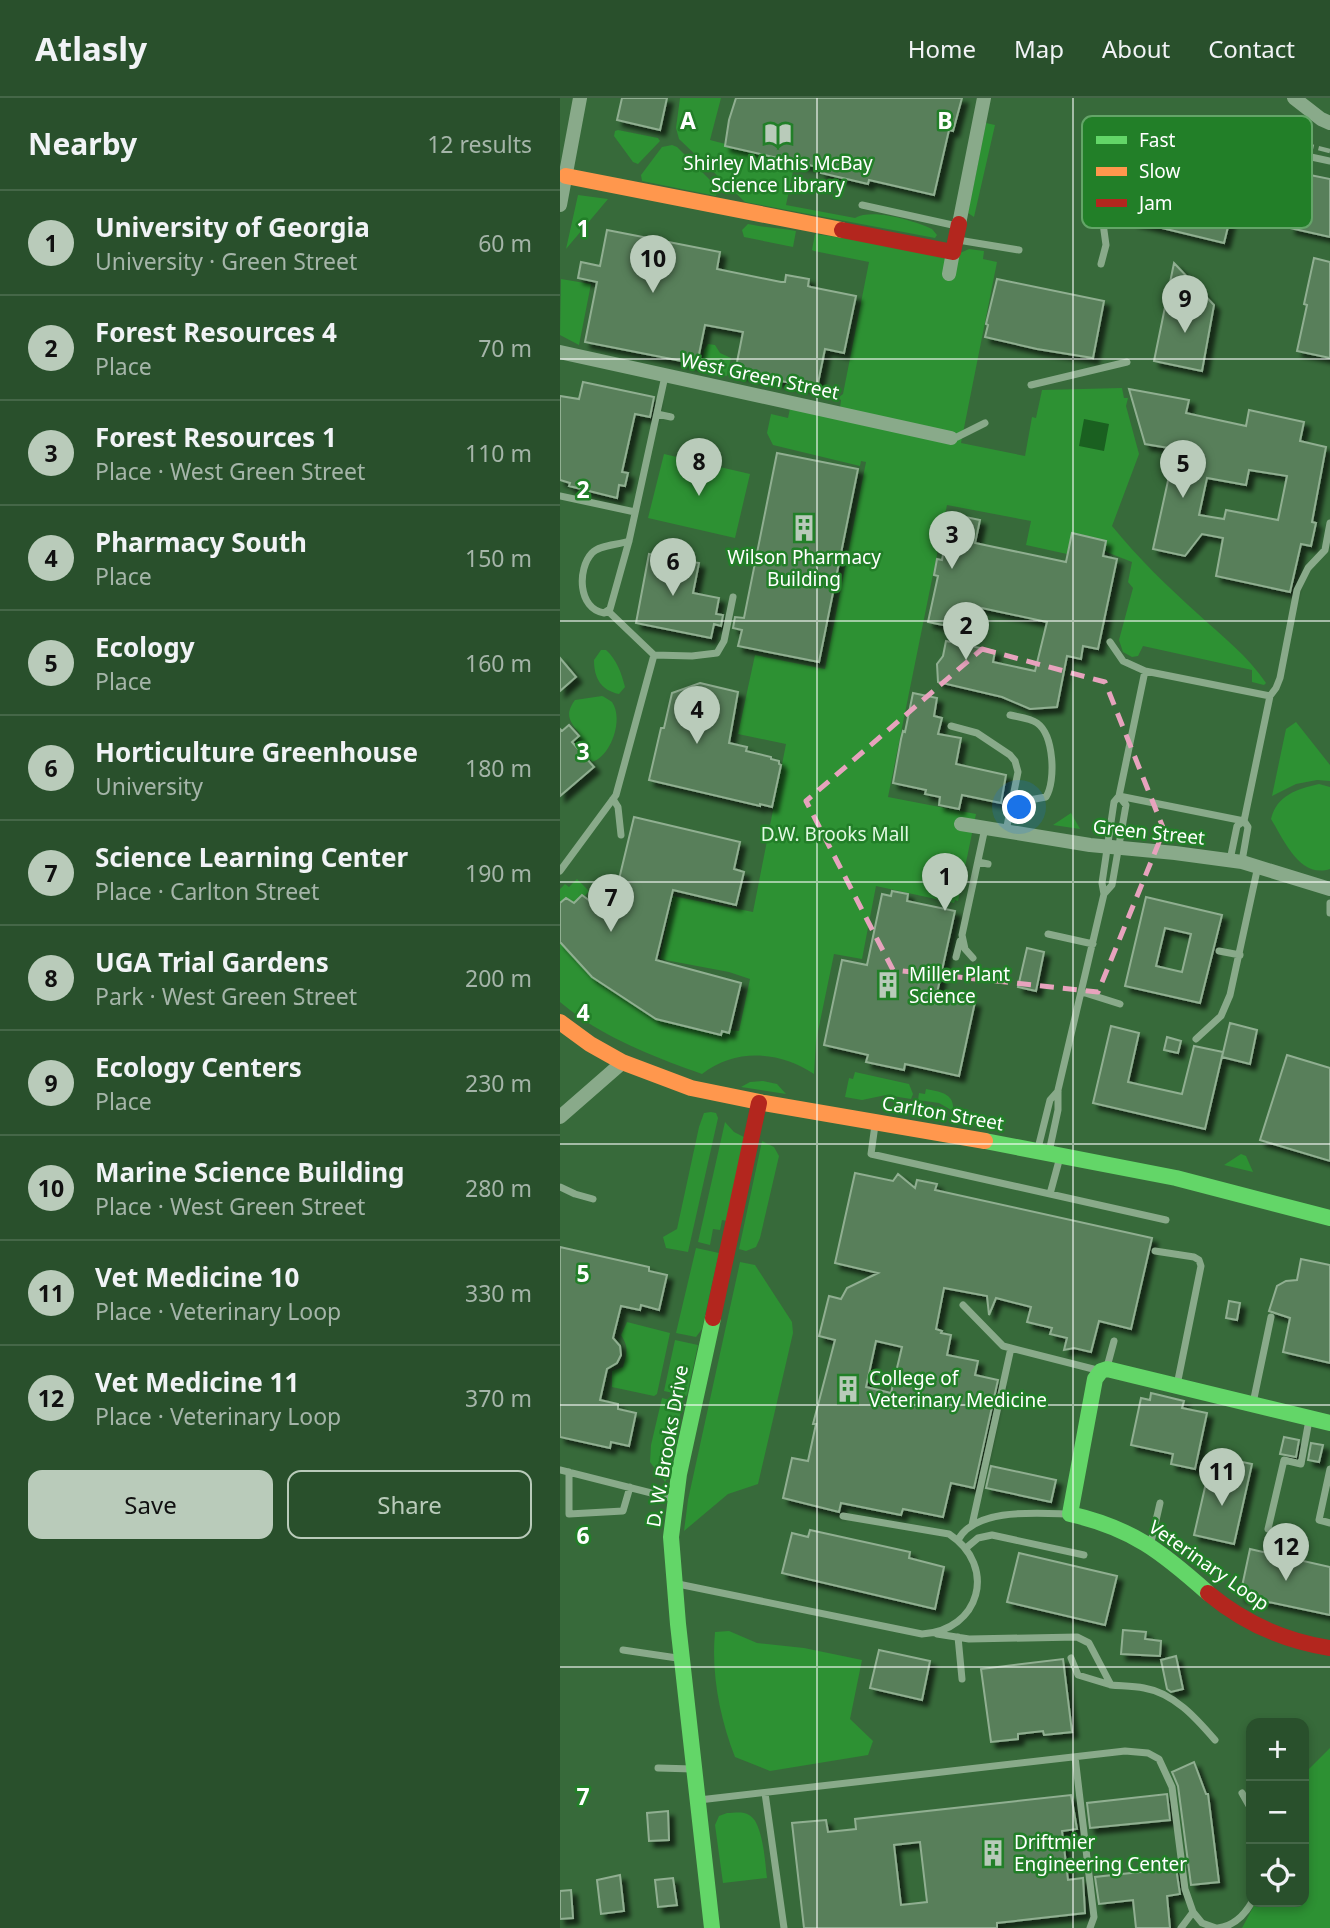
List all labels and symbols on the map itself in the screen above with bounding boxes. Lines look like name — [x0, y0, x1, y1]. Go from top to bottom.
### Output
text: A — [680, 104, 696, 136]
text: B — [937, 104, 953, 136]
legend — [1082, 116, 1312, 228]
library icon: Shirley Mathis McBay Science Library — [763, 119, 793, 149]
text: Fast — [1139, 127, 1176, 153]
place label: Shirley Mathis McBay Science Library — [683, 150, 873, 198]
text: Slow — [1139, 158, 1180, 184]
text: Jam — [1137, 190, 1173, 216]
text: 1 — [576, 212, 590, 244]
pin: 10 — [630, 235, 676, 293]
pin: 9 — [1162, 275, 1208, 333]
street label: West Green Street — [678, 347, 842, 406]
pin: 8 — [676, 438, 722, 496]
pin: 5 — [1160, 440, 1206, 498]
text: 2 — [576, 473, 590, 505]
pin: 3 — [929, 511, 975, 569]
building icon: Wilson Pharmacy Building — [789, 513, 819, 543]
pin: 6 — [650, 538, 696, 596]
place label: Wilson Pharmacy Building — [727, 544, 881, 592]
pin: 2 — [943, 602, 989, 660]
pin: 4 — [674, 686, 720, 744]
text: 3 — [576, 735, 590, 767]
your location — [1002, 790, 1036, 824]
street label: Green Street — [1092, 813, 1206, 851]
park label: D.W. Brooks Mall — [761, 821, 909, 847]
pin: 1 — [922, 853, 968, 911]
pin: 7 — [588, 874, 634, 932]
place label: Miller Plant Science — [909, 961, 1010, 1009]
building icon: Miller Plant Science — [873, 970, 903, 1000]
text: 4 — [576, 996, 590, 1028]
street label: Carlton Street — [880, 1089, 1006, 1137]
text: 5 — [576, 1257, 590, 1289]
street label: D. W. Brooks Drive — [640, 1363, 694, 1529]
place label: College of Veterinary Medicine — [869, 1365, 1047, 1413]
building icon: College of Veterinary Medicine — [833, 1374, 863, 1404]
pin: 11 — [1199, 1448, 1245, 1506]
street label: Veterinary Loop — [1144, 1514, 1274, 1616]
text: 6 — [576, 1519, 590, 1551]
pin: 12 — [1263, 1523, 1309, 1581]
text: 7 — [576, 1780, 590, 1812]
place label: Driftmier Engineering Center — [1014, 1829, 1187, 1877]
building icon: Driftmier Engineering Center — [978, 1838, 1008, 1868]

